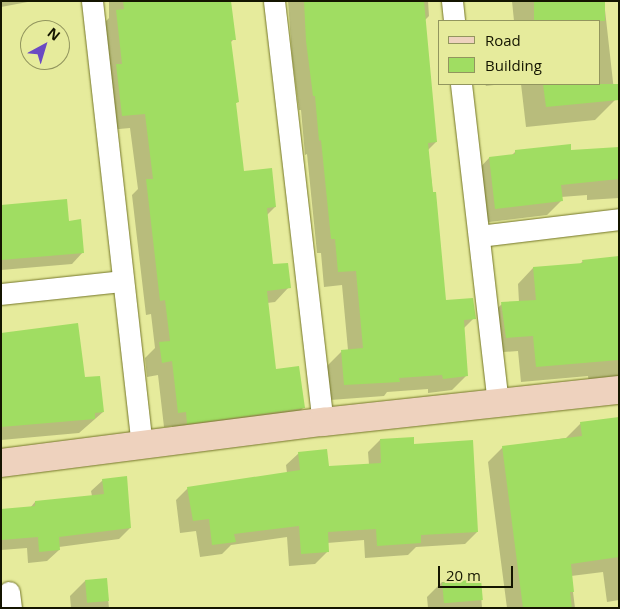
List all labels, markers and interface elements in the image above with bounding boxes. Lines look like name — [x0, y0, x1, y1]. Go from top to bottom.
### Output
north arrow — [20, 20, 70, 70]
legend — [438, 20, 600, 85]
text: N — [44, 23, 65, 45]
text: Road — [485, 30, 521, 50]
text: Building — [485, 55, 542, 75]
scale bar — [440, 556, 515, 588]
text: 20 m — [446, 565, 481, 585]

